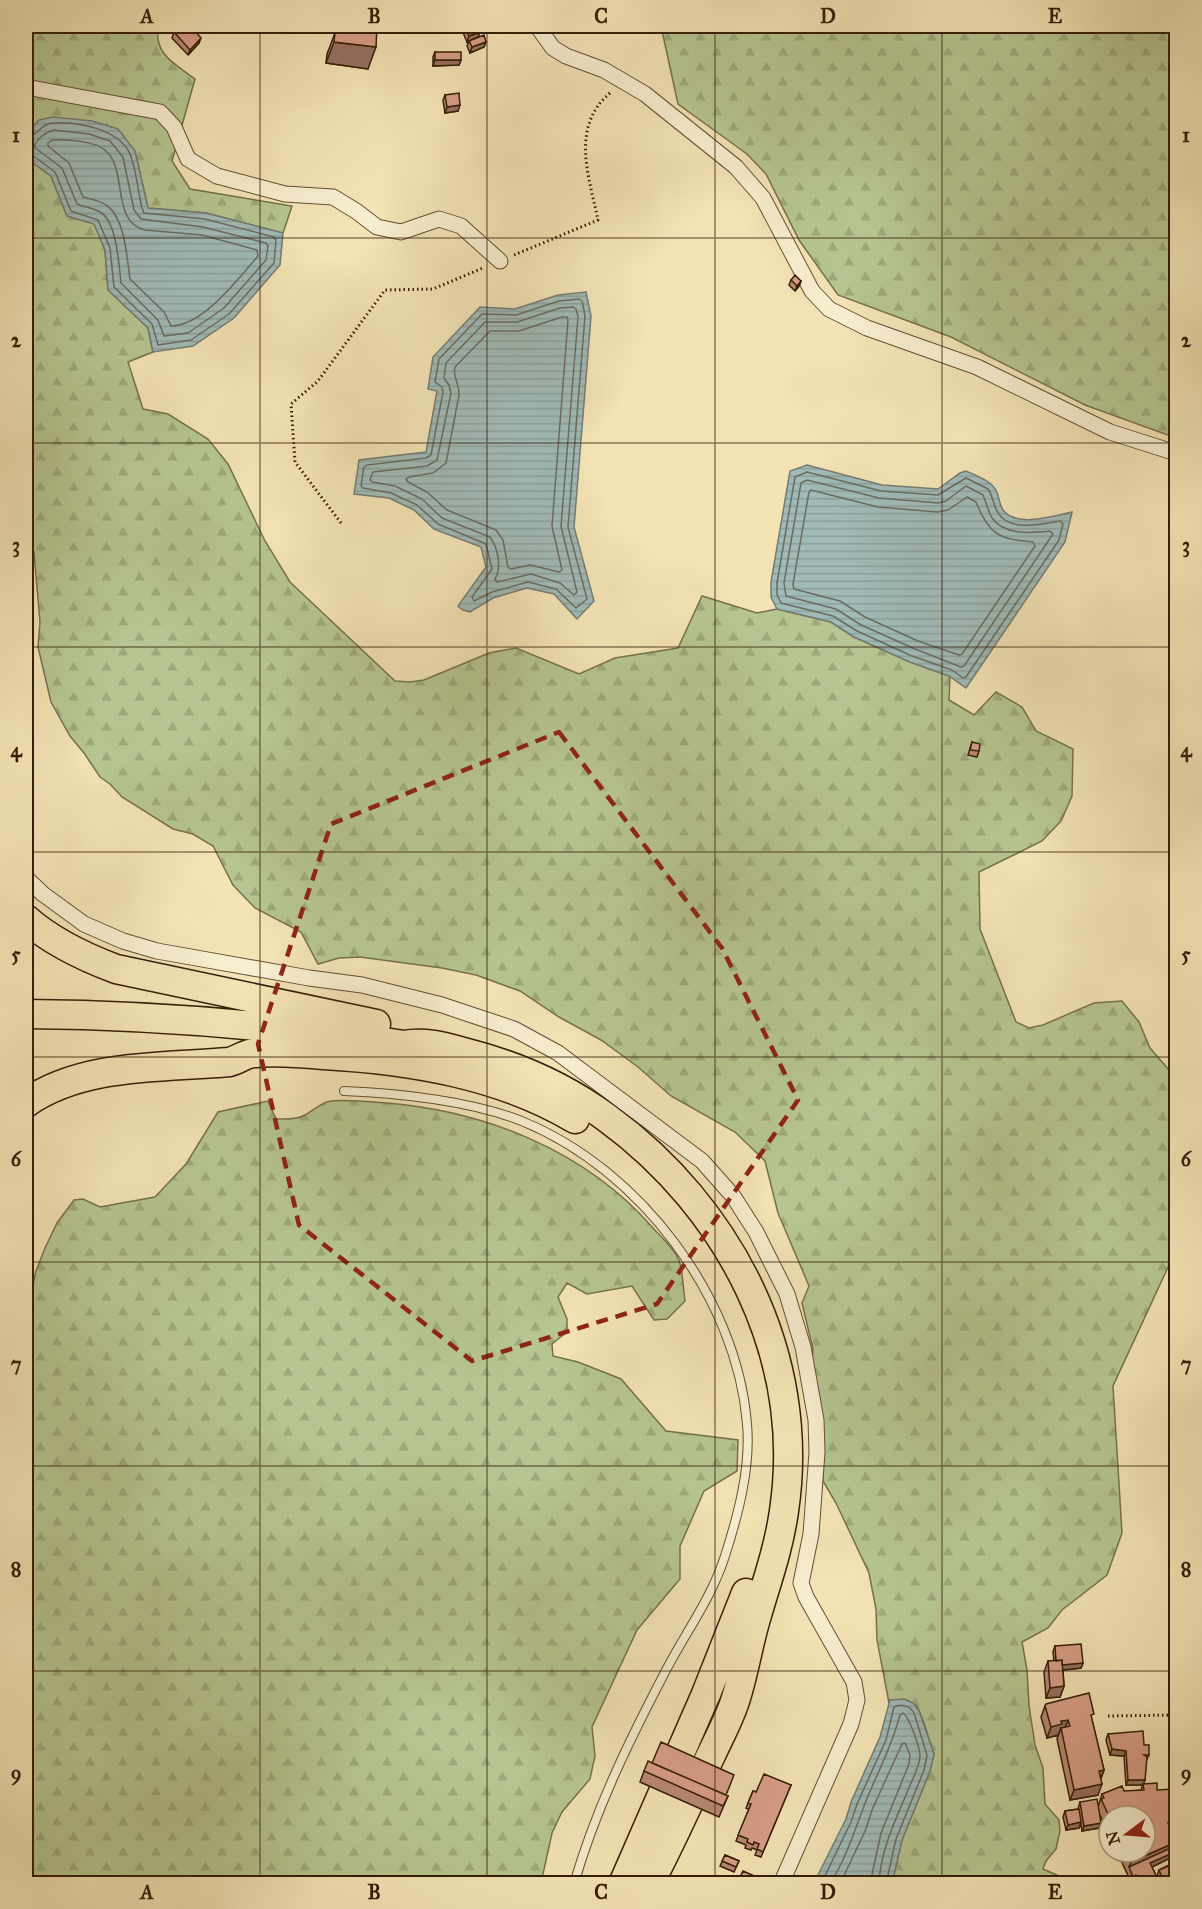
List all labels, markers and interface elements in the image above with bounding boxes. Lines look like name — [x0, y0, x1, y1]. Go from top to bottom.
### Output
text: A — [138, 4, 154, 28]
text: B — [367, 4, 381, 28]
text: C — [594, 4, 608, 28]
text: D — [820, 4, 836, 28]
text: E — [1048, 4, 1063, 28]
text: 1 — [12, 123, 20, 147]
text: 1 — [1182, 123, 1190, 147]
text: 2 — [11, 328, 22, 352]
text: 2 — [1181, 328, 1192, 352]
text: 3 — [12, 533, 20, 558]
text: 3 — [1182, 533, 1190, 558]
text: 4 — [10, 738, 22, 763]
text: 4 — [1180, 738, 1192, 763]
text: 5 — [11, 942, 21, 966]
text: 5 — [1181, 942, 1191, 966]
text: 6 — [11, 1147, 23, 1171]
text: 6 — [1181, 1147, 1193, 1171]
text: 7 — [11, 1352, 22, 1376]
text: 7 — [1181, 1352, 1192, 1376]
text: 8 — [11, 1557, 21, 1581]
text: 8 — [1181, 1557, 1191, 1581]
text: 9 — [11, 1761, 21, 1786]
text: 9 — [1181, 1761, 1191, 1786]
north arrow — [1097, 1804, 1157, 1864]
text: N — [1102, 1828, 1124, 1847]
text: A — [138, 1880, 154, 1904]
text: B — [367, 1880, 381, 1904]
text: C — [594, 1880, 608, 1904]
text: D — [820, 1880, 836, 1904]
text: E — [1048, 1880, 1063, 1904]

